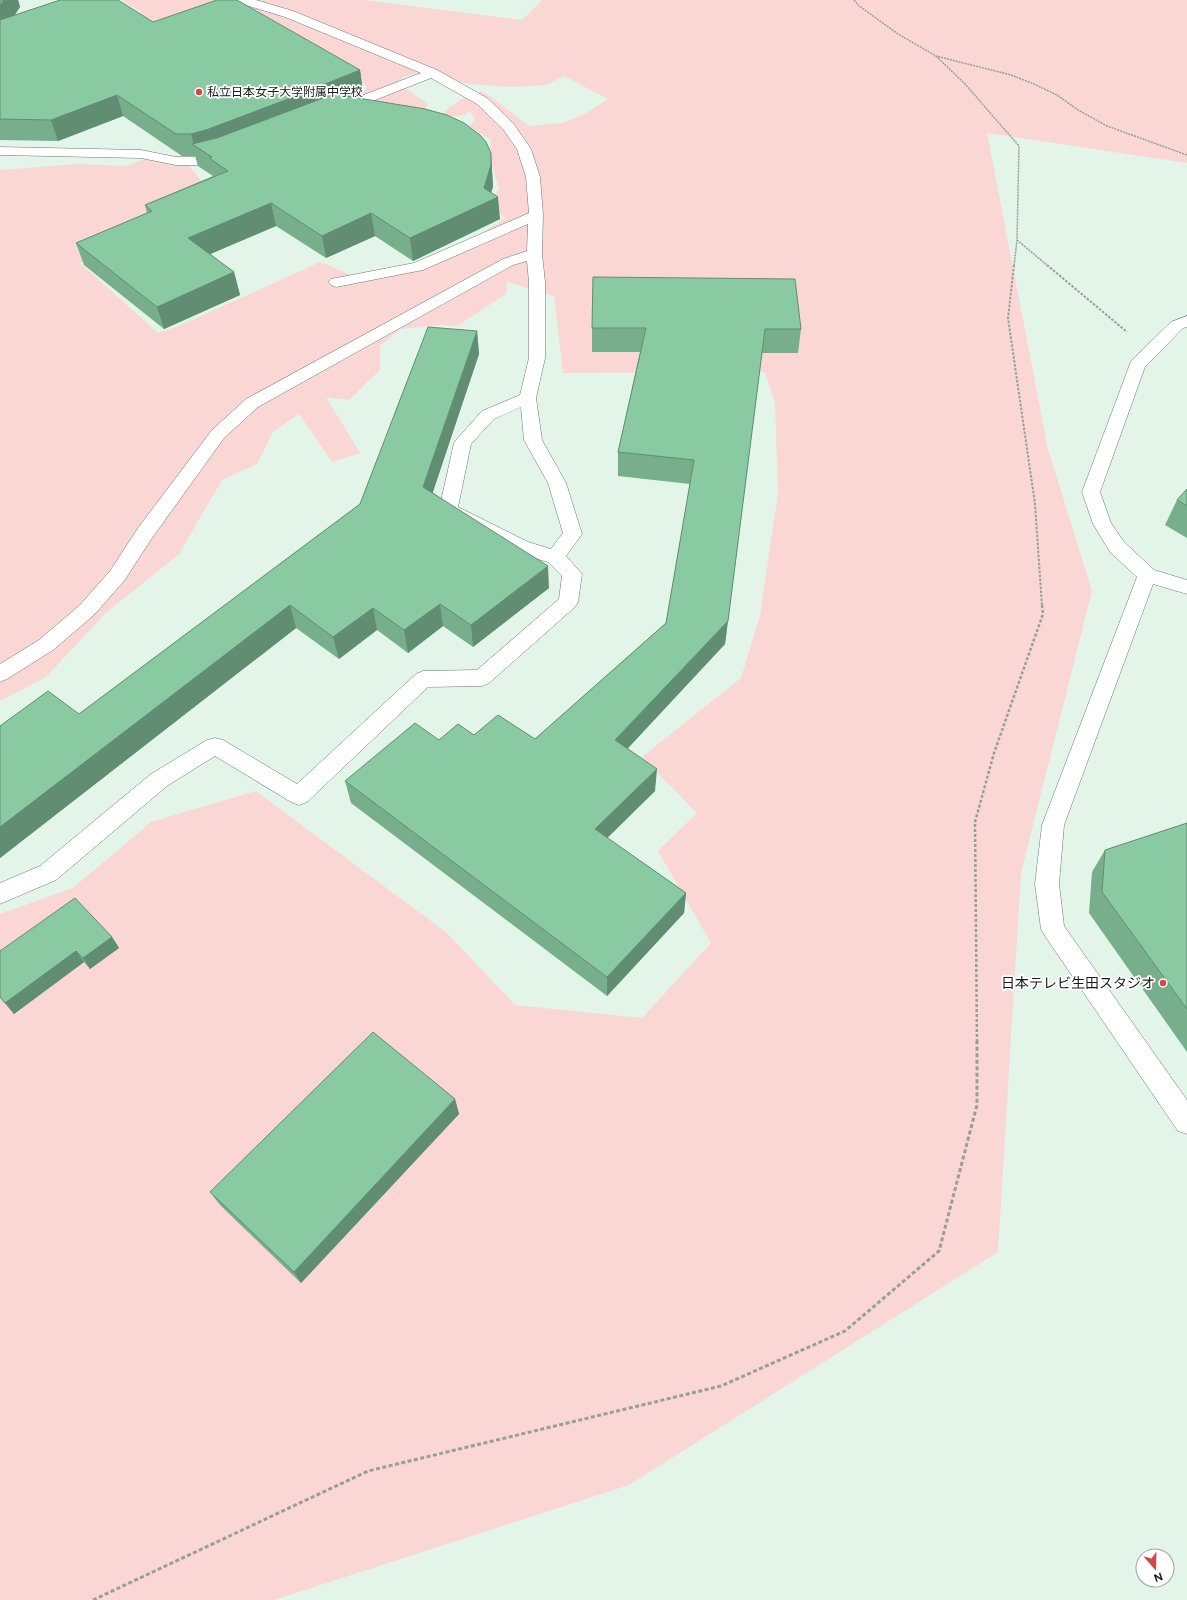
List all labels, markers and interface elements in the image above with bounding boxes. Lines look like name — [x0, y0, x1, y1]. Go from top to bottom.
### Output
place label: 私立日本女子大学附属中学校 — [207, 85, 363, 99]
marker: 私立日本女子大学附属中学校 — [194, 87, 204, 97]
place label: 日本テレビ生田スタジオ — [1001, 975, 1155, 992]
marker: 日本テレビ生田スタジオ — [1158, 978, 1168, 988]
north arrow — [1135, 1548, 1175, 1588]
text: N — [1152, 1569, 1164, 1584]

